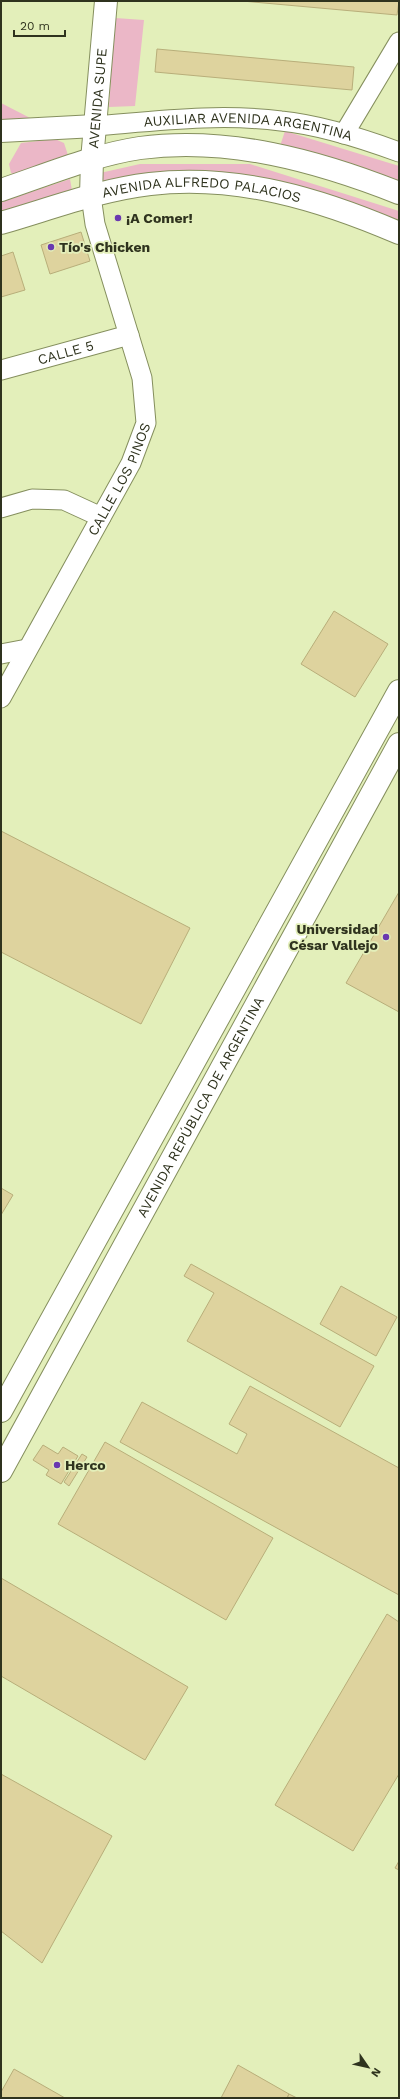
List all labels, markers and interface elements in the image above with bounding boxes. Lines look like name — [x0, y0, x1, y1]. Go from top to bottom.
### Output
scale bar — [14, 12, 65, 38]
text: 20 m — [20, 19, 50, 33]
street label: AVENIDA SUPE — [85, 47, 110, 149]
street label: AUXILIAR AVENIDA ARGENTINA — [143, 110, 354, 144]
street label: AVENIDA ALFREDO PALACIOS — [100, 174, 303, 205]
place label: ¡A Comer! — [126, 210, 193, 226]
marker: ¡A Comer! — [113, 213, 123, 223]
place label: Tío's Chicken — [59, 239, 150, 255]
marker: Tío's Chicken — [46, 242, 56, 252]
street label: CALLE 5 — [36, 337, 95, 368]
street label: CALLE LOS PINOS — [84, 420, 153, 538]
place label: Universidad César Vallejo — [289, 921, 378, 953]
marker: Universidad César Vallejo — [381, 932, 391, 942]
street label: AVENIDA REPÚBLICA DE ARGENTINA — [134, 994, 267, 1220]
place label: Herco — [65, 1457, 106, 1473]
marker: Herco — [52, 1460, 62, 1470]
north arrow — [348, 2047, 388, 2087]
text: N — [368, 2065, 384, 2079]

